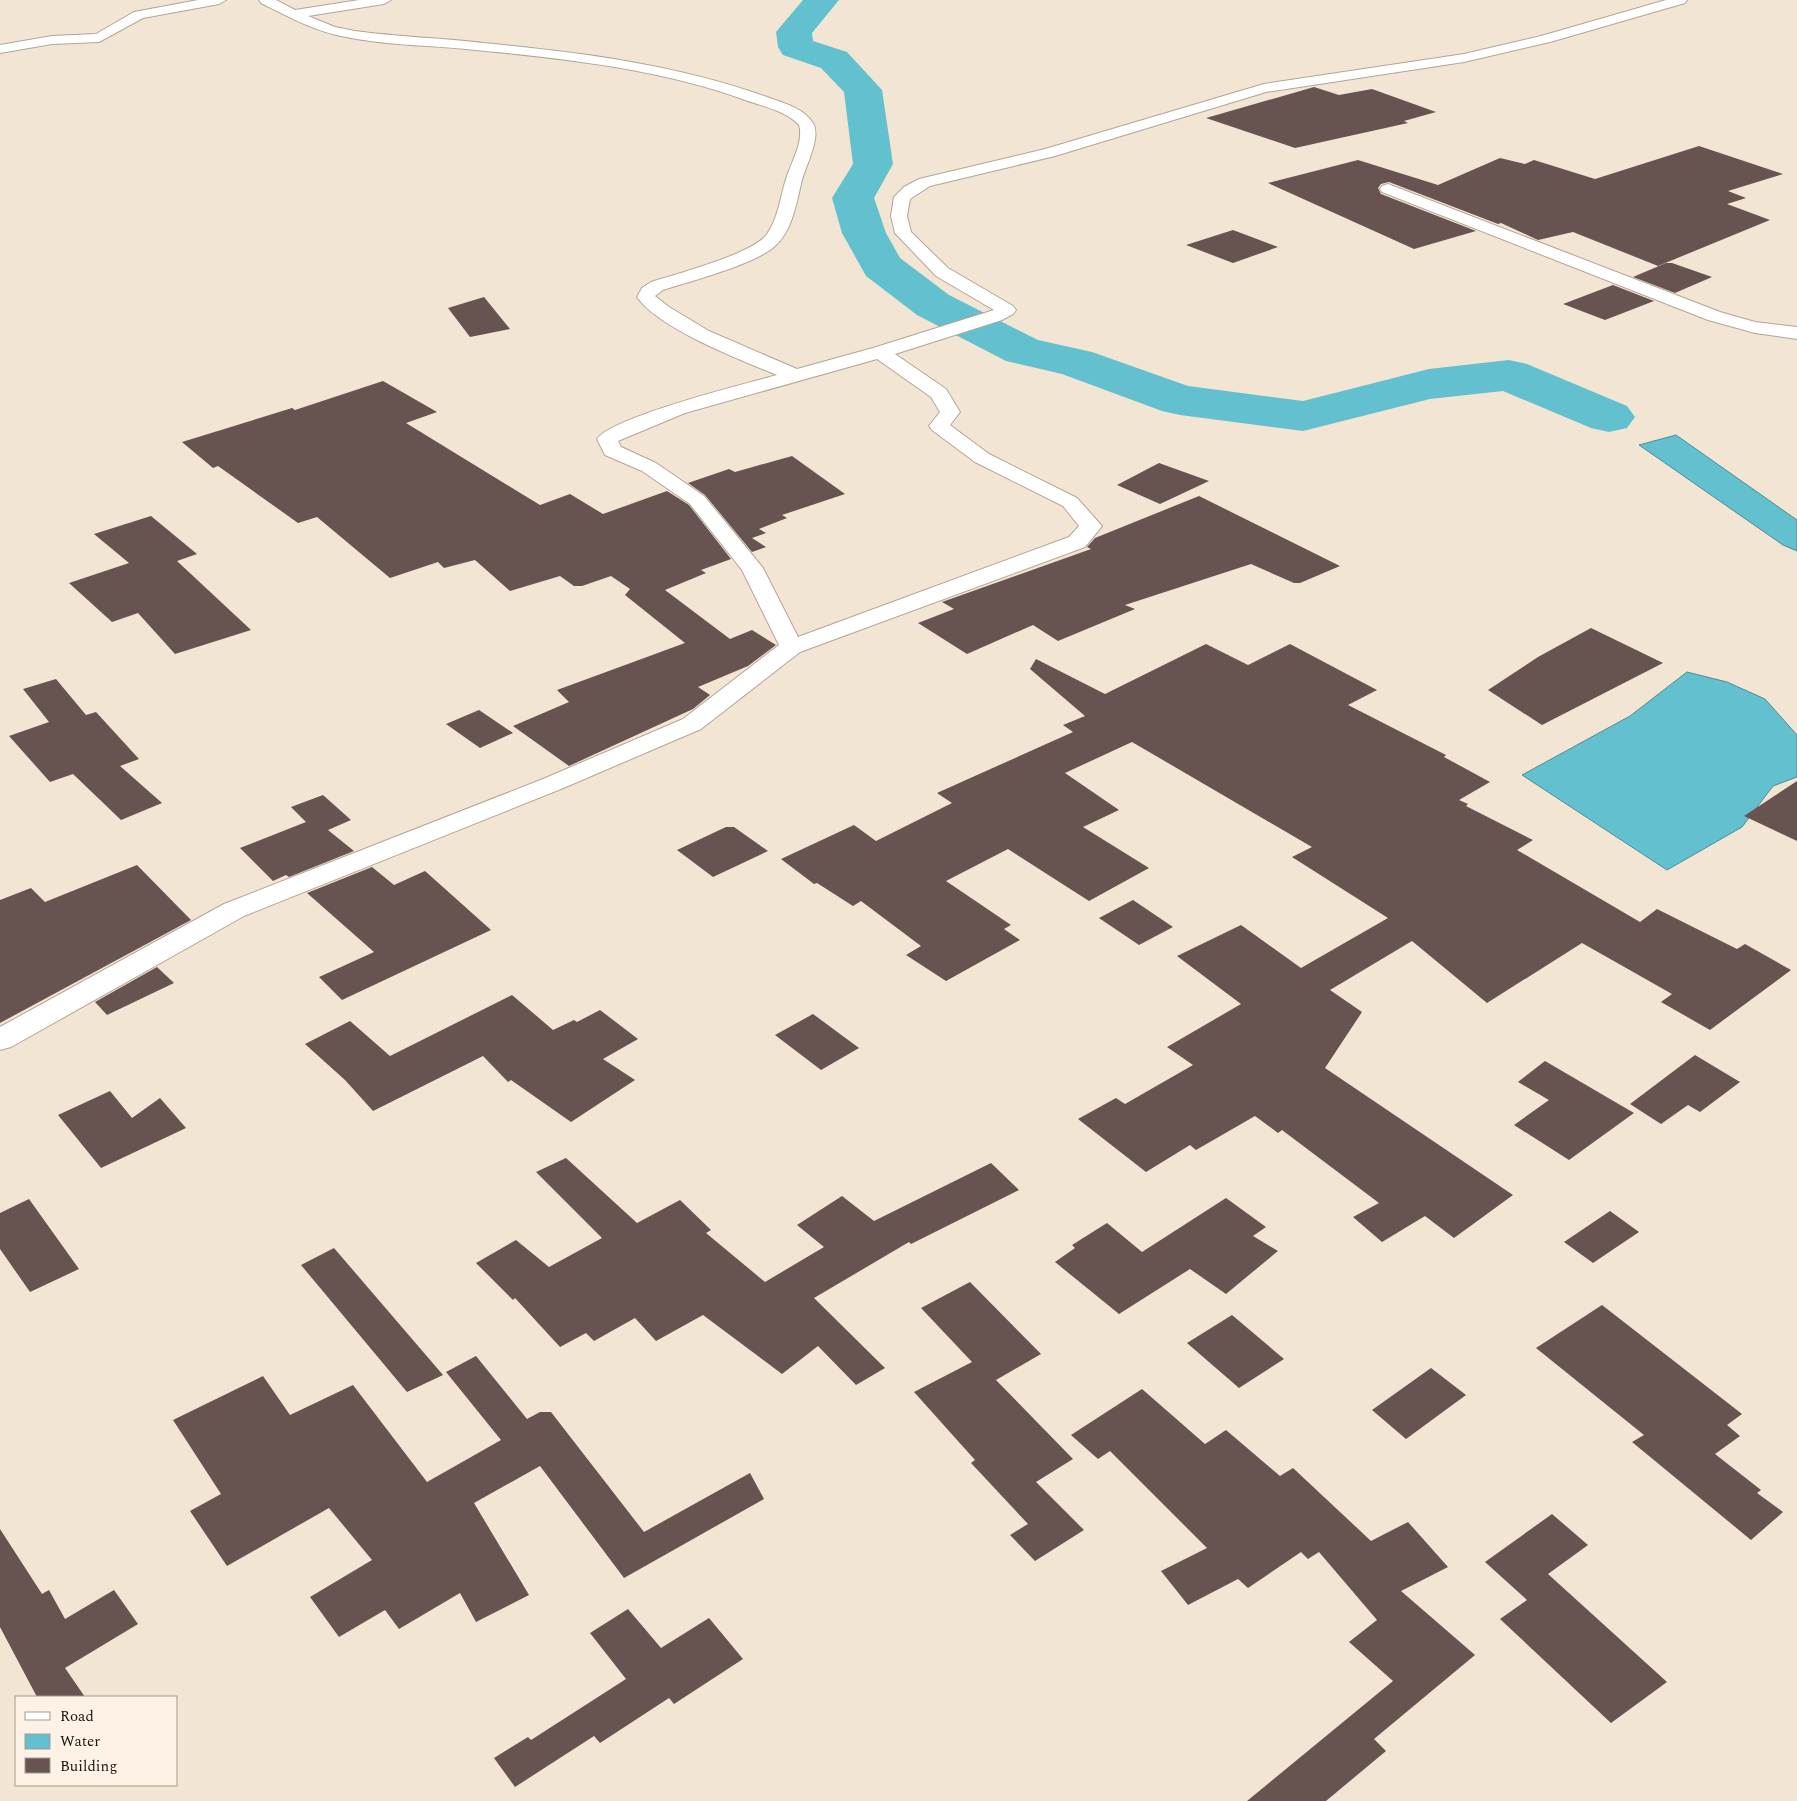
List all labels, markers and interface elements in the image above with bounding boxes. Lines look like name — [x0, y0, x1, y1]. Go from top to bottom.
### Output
legend — [15, 1696, 178, 1786]
text: Road — [60, 1705, 94, 1728]
text: Water — [60, 1730, 100, 1753]
text: Building — [60, 1755, 117, 1778]

